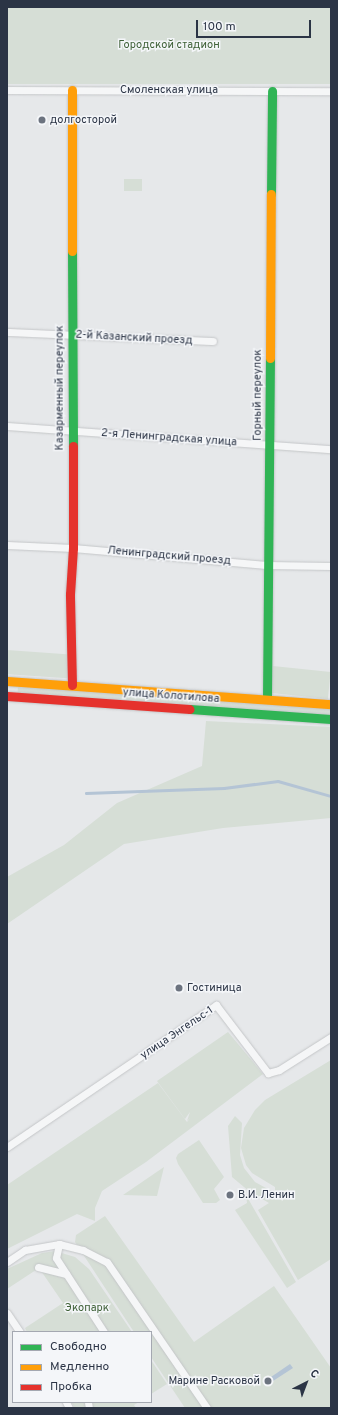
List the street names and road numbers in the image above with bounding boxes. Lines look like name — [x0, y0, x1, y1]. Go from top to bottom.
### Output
street label: Смоленская улица — [120, 83, 218, 97]
street label: Казарменный переулок — [53, 326, 67, 450]
street label: 2-й Казанский проезд — [75, 328, 193, 348]
street label: Горный переулок — [251, 349, 265, 441]
street label: 2-я Ленинградская улица — [101, 427, 237, 449]
street label: Ленинградский проезд — [107, 544, 231, 568]
street label: улица Колотилова — [122, 686, 220, 706]
street label: улица Энгельс-1 — [138, 1004, 216, 1062]

